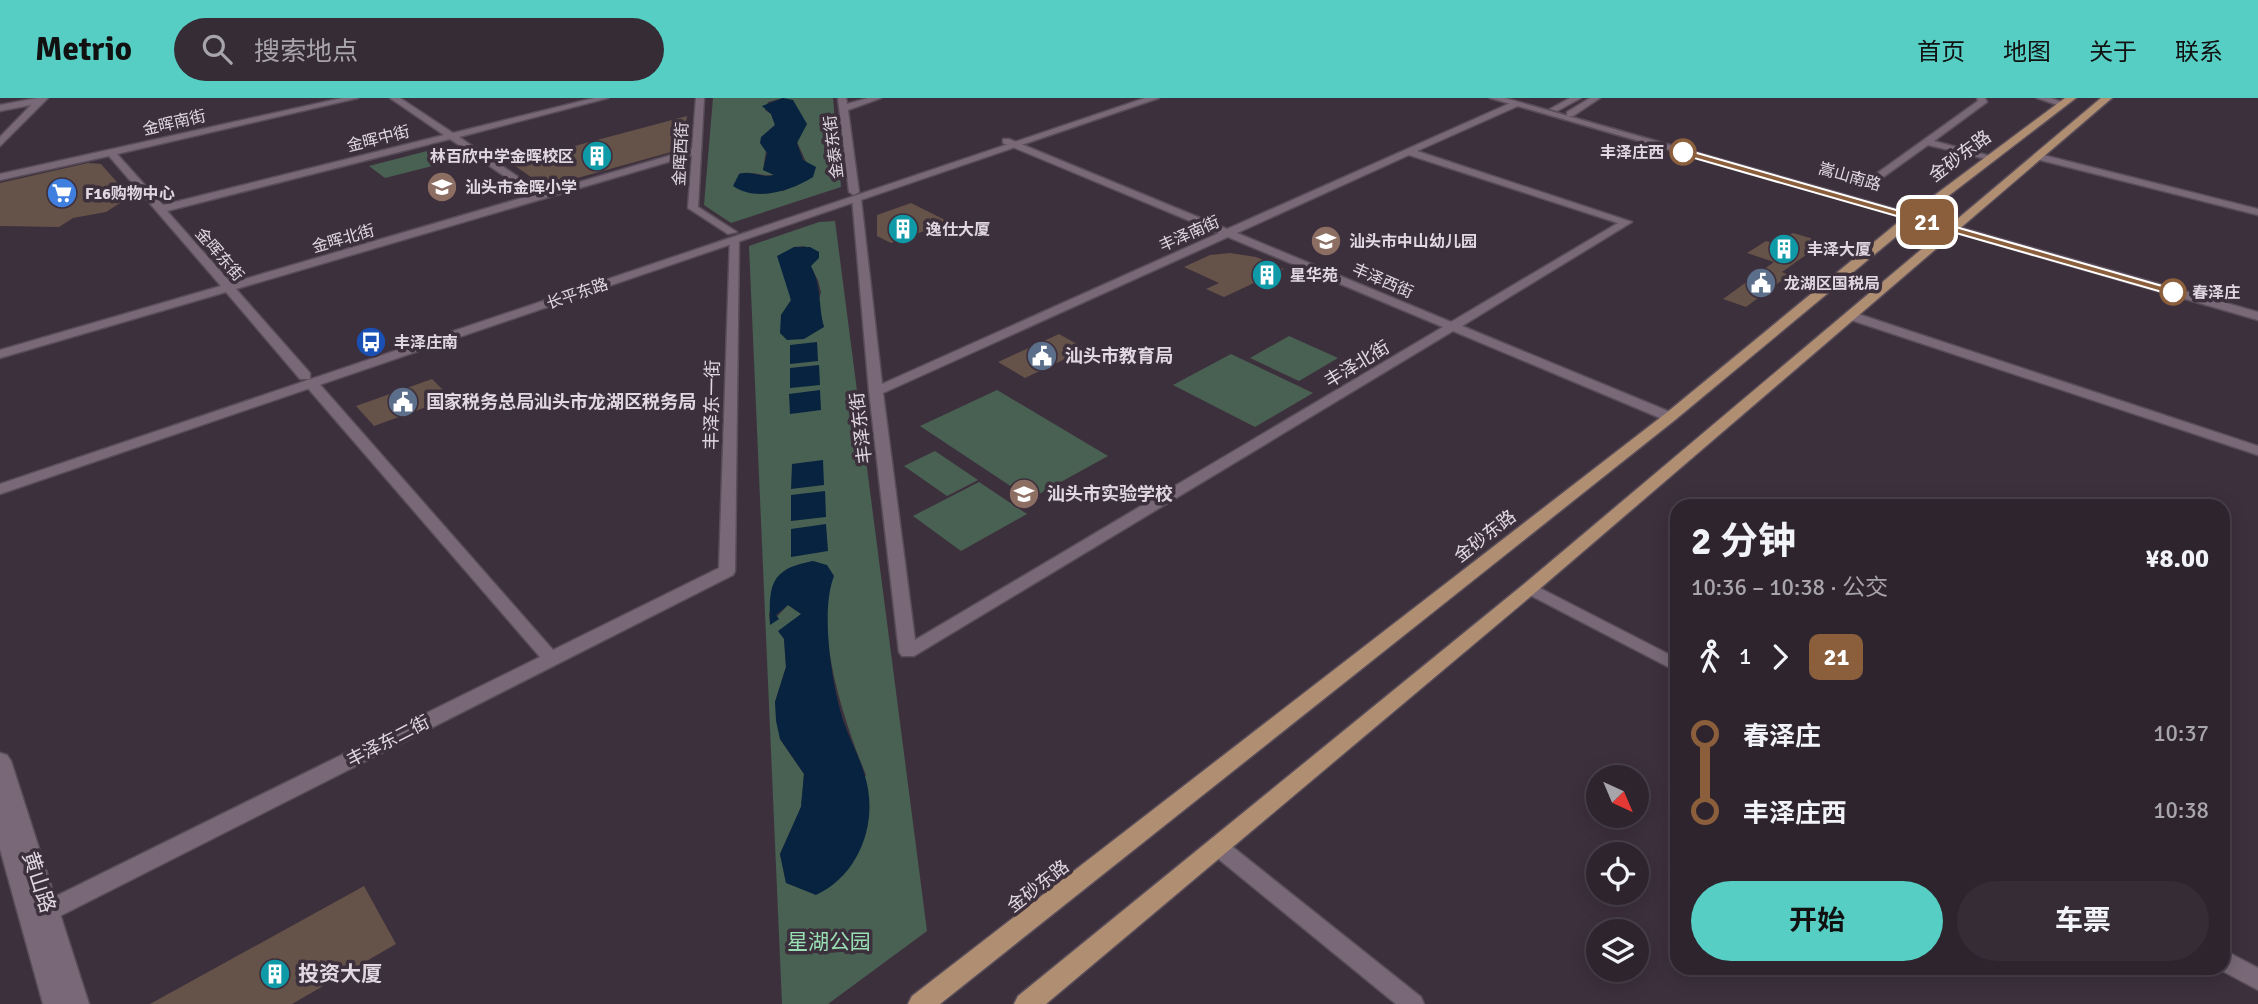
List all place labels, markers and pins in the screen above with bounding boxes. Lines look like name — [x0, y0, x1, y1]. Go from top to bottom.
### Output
building icon: 林百欣中学金晖校区 — [580, 139, 614, 173]
marker: 丰泽庄西 — [1670, 139, 1696, 165]
place label: 丰泽庄西 — [1600, 143, 1664, 163]
place label: 林百欣中学金晖校区 — [430, 147, 574, 167]
school or university icon: 汕头市金晖小学 — [425, 170, 459, 204]
supermarket icon: F16购物中心 — [45, 176, 79, 210]
place label: 汕头市金晖小学 — [465, 178, 577, 198]
place label: F16购物中心 — [85, 184, 175, 204]
building icon: 逸仕大厦 — [886, 212, 920, 246]
place label: 逸仕大厦 — [926, 220, 990, 240]
school or university icon: 汕头市中山幼儿园 — [1309, 224, 1343, 258]
place label: 汕头市中山幼儿园 — [1349, 232, 1477, 252]
building icon: 丰泽大厦 — [1767, 232, 1801, 266]
place label: 丰泽大厦 — [1807, 240, 1871, 260]
building icon: 星华苑 — [1250, 258, 1284, 292]
place label: 星华苑 — [1290, 266, 1338, 286]
public building icon: 龙湖区国税局 — [1744, 266, 1778, 300]
place label: 龙湖区国税局 — [1784, 274, 1880, 294]
marker: 春泽庄 — [2160, 279, 2186, 305]
place label: 春泽庄 — [2192, 283, 2240, 303]
bus stop icon: 丰泽庄南 — [354, 325, 388, 359]
place label: 丰泽庄南 — [394, 333, 458, 353]
public building icon: 汕头市教育局 — [1025, 339, 1059, 373]
place label: 汕头市教育局 — [1065, 345, 1173, 367]
public building icon: 国家税务总局汕头市龙湖区税务局 — [386, 385, 420, 419]
place label: 国家税务总局汕头市龙湖区税务局 — [426, 391, 696, 413]
school or university icon: 汕头市实验学校 — [1007, 477, 1041, 511]
place label: 汕头市实验学校 — [1047, 483, 1173, 505]
building icon: 投资大厦 — [258, 957, 292, 991]
place label: 投资大厦 — [298, 961, 382, 987]

